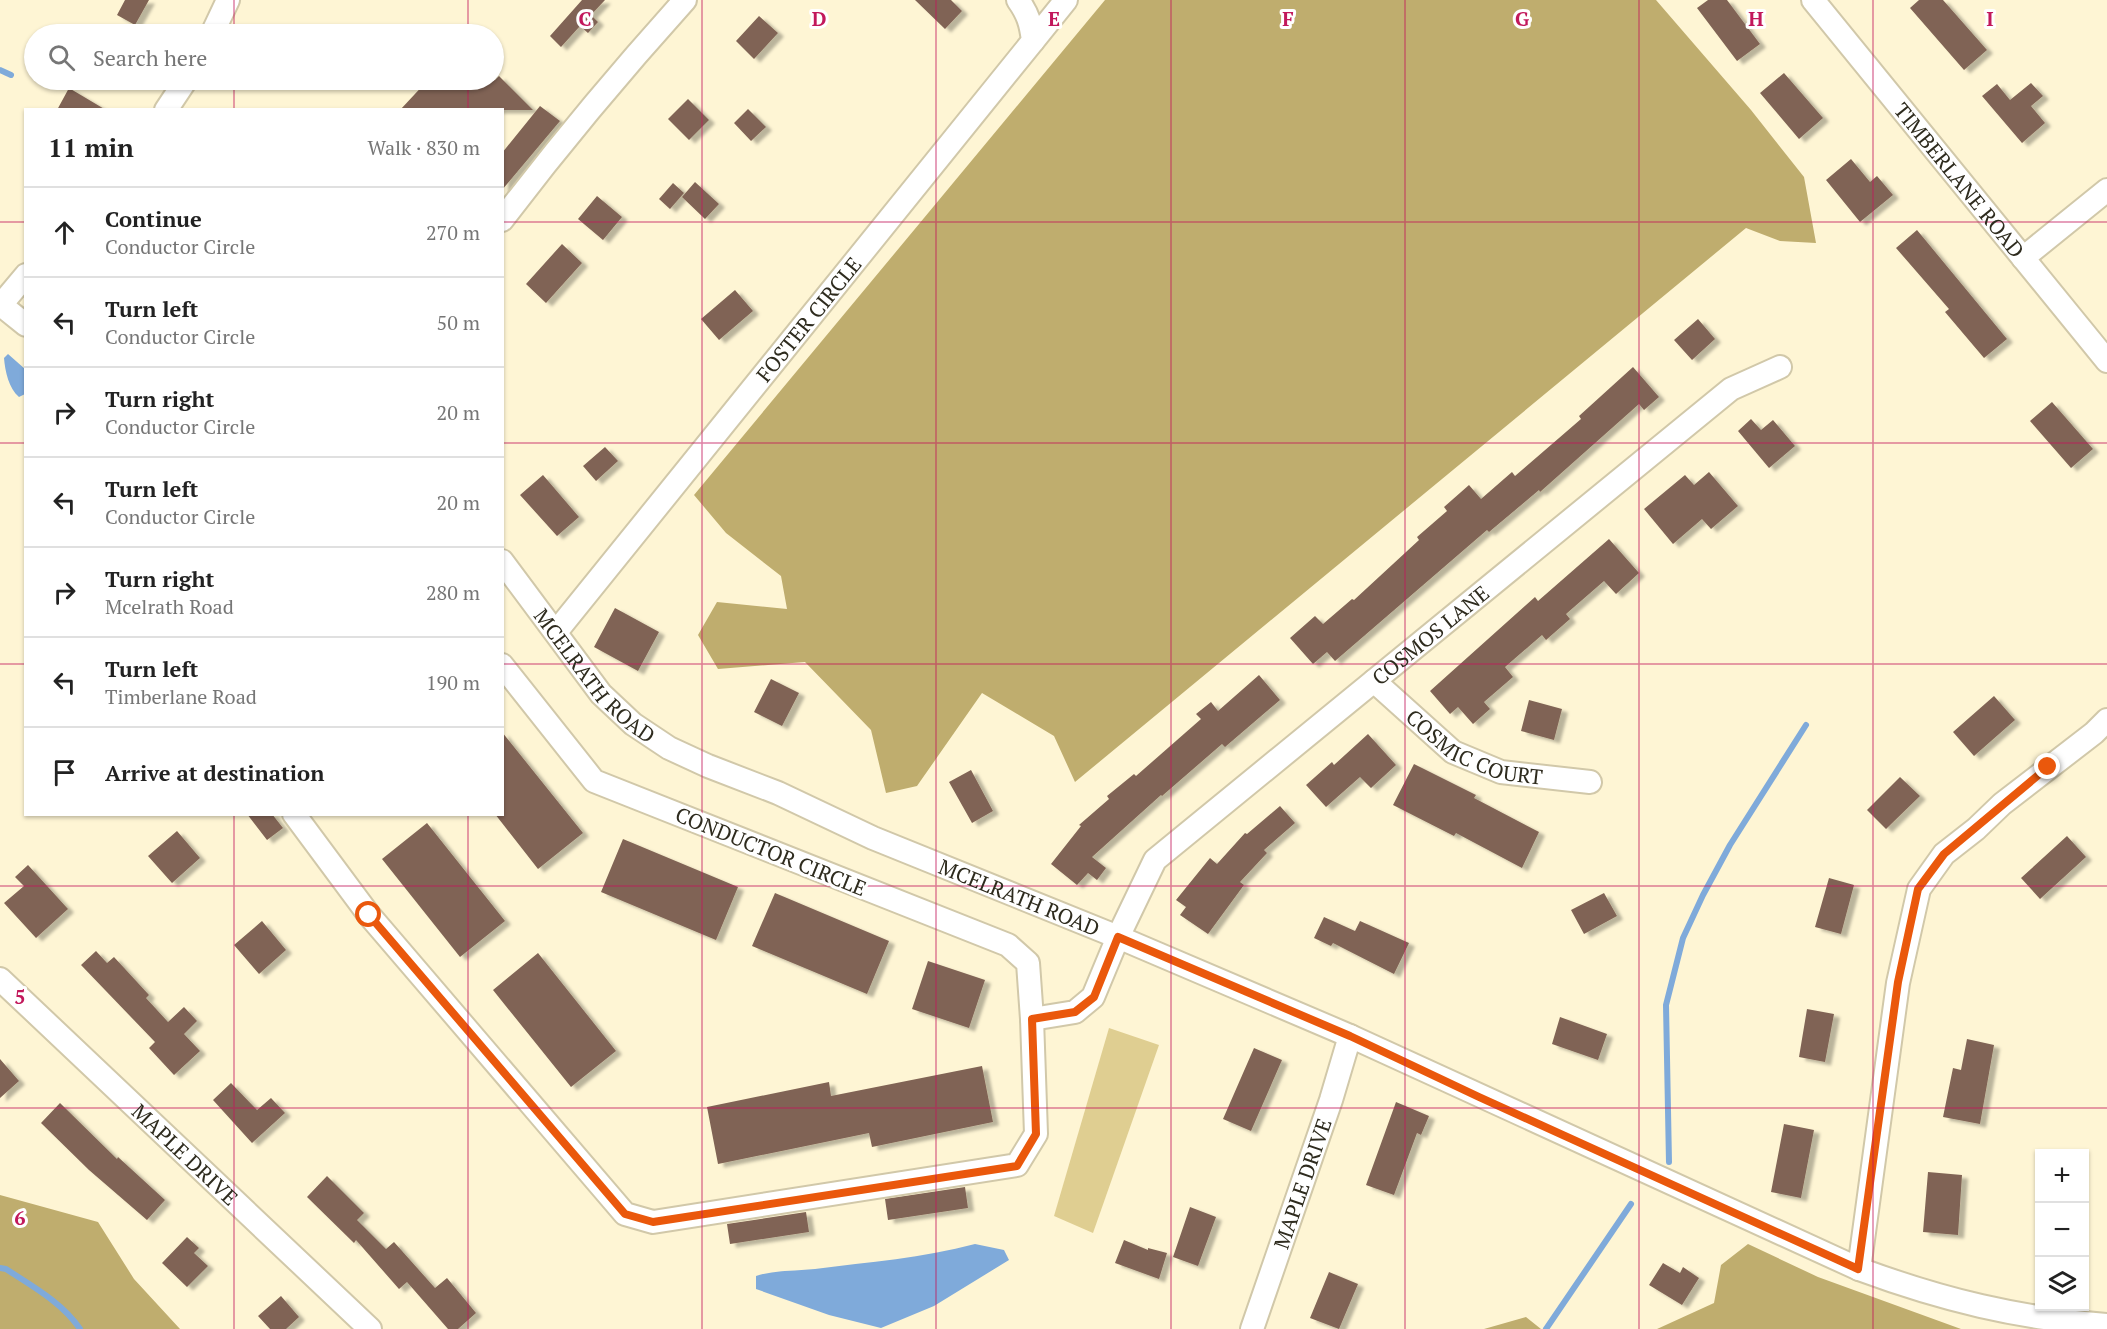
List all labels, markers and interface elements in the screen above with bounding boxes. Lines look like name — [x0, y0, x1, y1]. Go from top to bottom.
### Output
text: C — [578, 5, 592, 32]
text: D — [812, 5, 826, 32]
text: E — [1048, 5, 1060, 32]
text: F — [1282, 5, 1294, 32]
text: G — [1515, 5, 1529, 32]
text: H — [1748, 5, 1764, 32]
text: I — [1986, 5, 1994, 32]
search box — [24, 24, 504, 90]
icon: search — [45, 41, 78, 74]
text: Search here — [93, 43, 207, 72]
street label: TIMBERLANE ROAD — [1888, 97, 2031, 263]
text: 11 min — [48, 130, 134, 164]
text: Walk · 830 m — [368, 134, 480, 161]
text: Continue — [105, 204, 202, 233]
icon: ahead — [48, 216, 81, 249]
text: 270 m — [426, 219, 480, 246]
text: Conductor Circle — [105, 233, 255, 260]
street label: FOSTER CIRCLE — [750, 251, 867, 387]
text: Turn left — [105, 294, 198, 323]
icon: left — [48, 306, 81, 339]
text: 50 m — [437, 309, 480, 336]
text: Conductor Circle — [105, 323, 255, 350]
text: Turn right — [105, 384, 214, 413]
icon: right — [48, 396, 81, 429]
text: 20 m — [437, 399, 480, 426]
text: Conductor Circle — [105, 413, 255, 440]
text: Turn left — [105, 474, 198, 503]
icon: left — [48, 486, 81, 519]
text: 20 m — [437, 489, 480, 516]
text: Conductor Circle — [105, 503, 255, 530]
text: Turn right — [105, 564, 214, 593]
icon: right — [48, 576, 81, 609]
text: 280 m — [426, 579, 480, 606]
street label: COSMOS LANE — [1366, 579, 1495, 691]
text: Mcelrath Road — [105, 593, 234, 620]
street label: MCELRATH ROAD — [528, 603, 661, 749]
text: Turn left — [105, 654, 198, 683]
icon: left — [48, 666, 81, 699]
text: 190 m — [426, 669, 480, 696]
text: Timberlane Road — [105, 683, 257, 710]
street label: COSMIC COURT — [1400, 703, 1544, 791]
route end — [2034, 753, 2060, 779]
icon: arrive — [48, 756, 81, 789]
text: Arrive at destination — [105, 758, 324, 787]
street label: CONDUCTOR CIRCLE — [671, 800, 871, 902]
street label: MCELRATH ROAD — [935, 852, 1104, 942]
route start — [355, 901, 381, 927]
text: 5 — [14, 983, 26, 1010]
street label: MAPLE DRIVE — [126, 1097, 244, 1211]
street label: MAPLE DRIVE — [1267, 1114, 1338, 1252]
map controls — [2035, 1149, 2089, 1311]
button: + — [2035, 1149, 2089, 1203]
button: − — [2035, 1203, 2089, 1257]
text: 6 — [14, 1204, 26, 1231]
button: layers — [2035, 1257, 2089, 1311]

